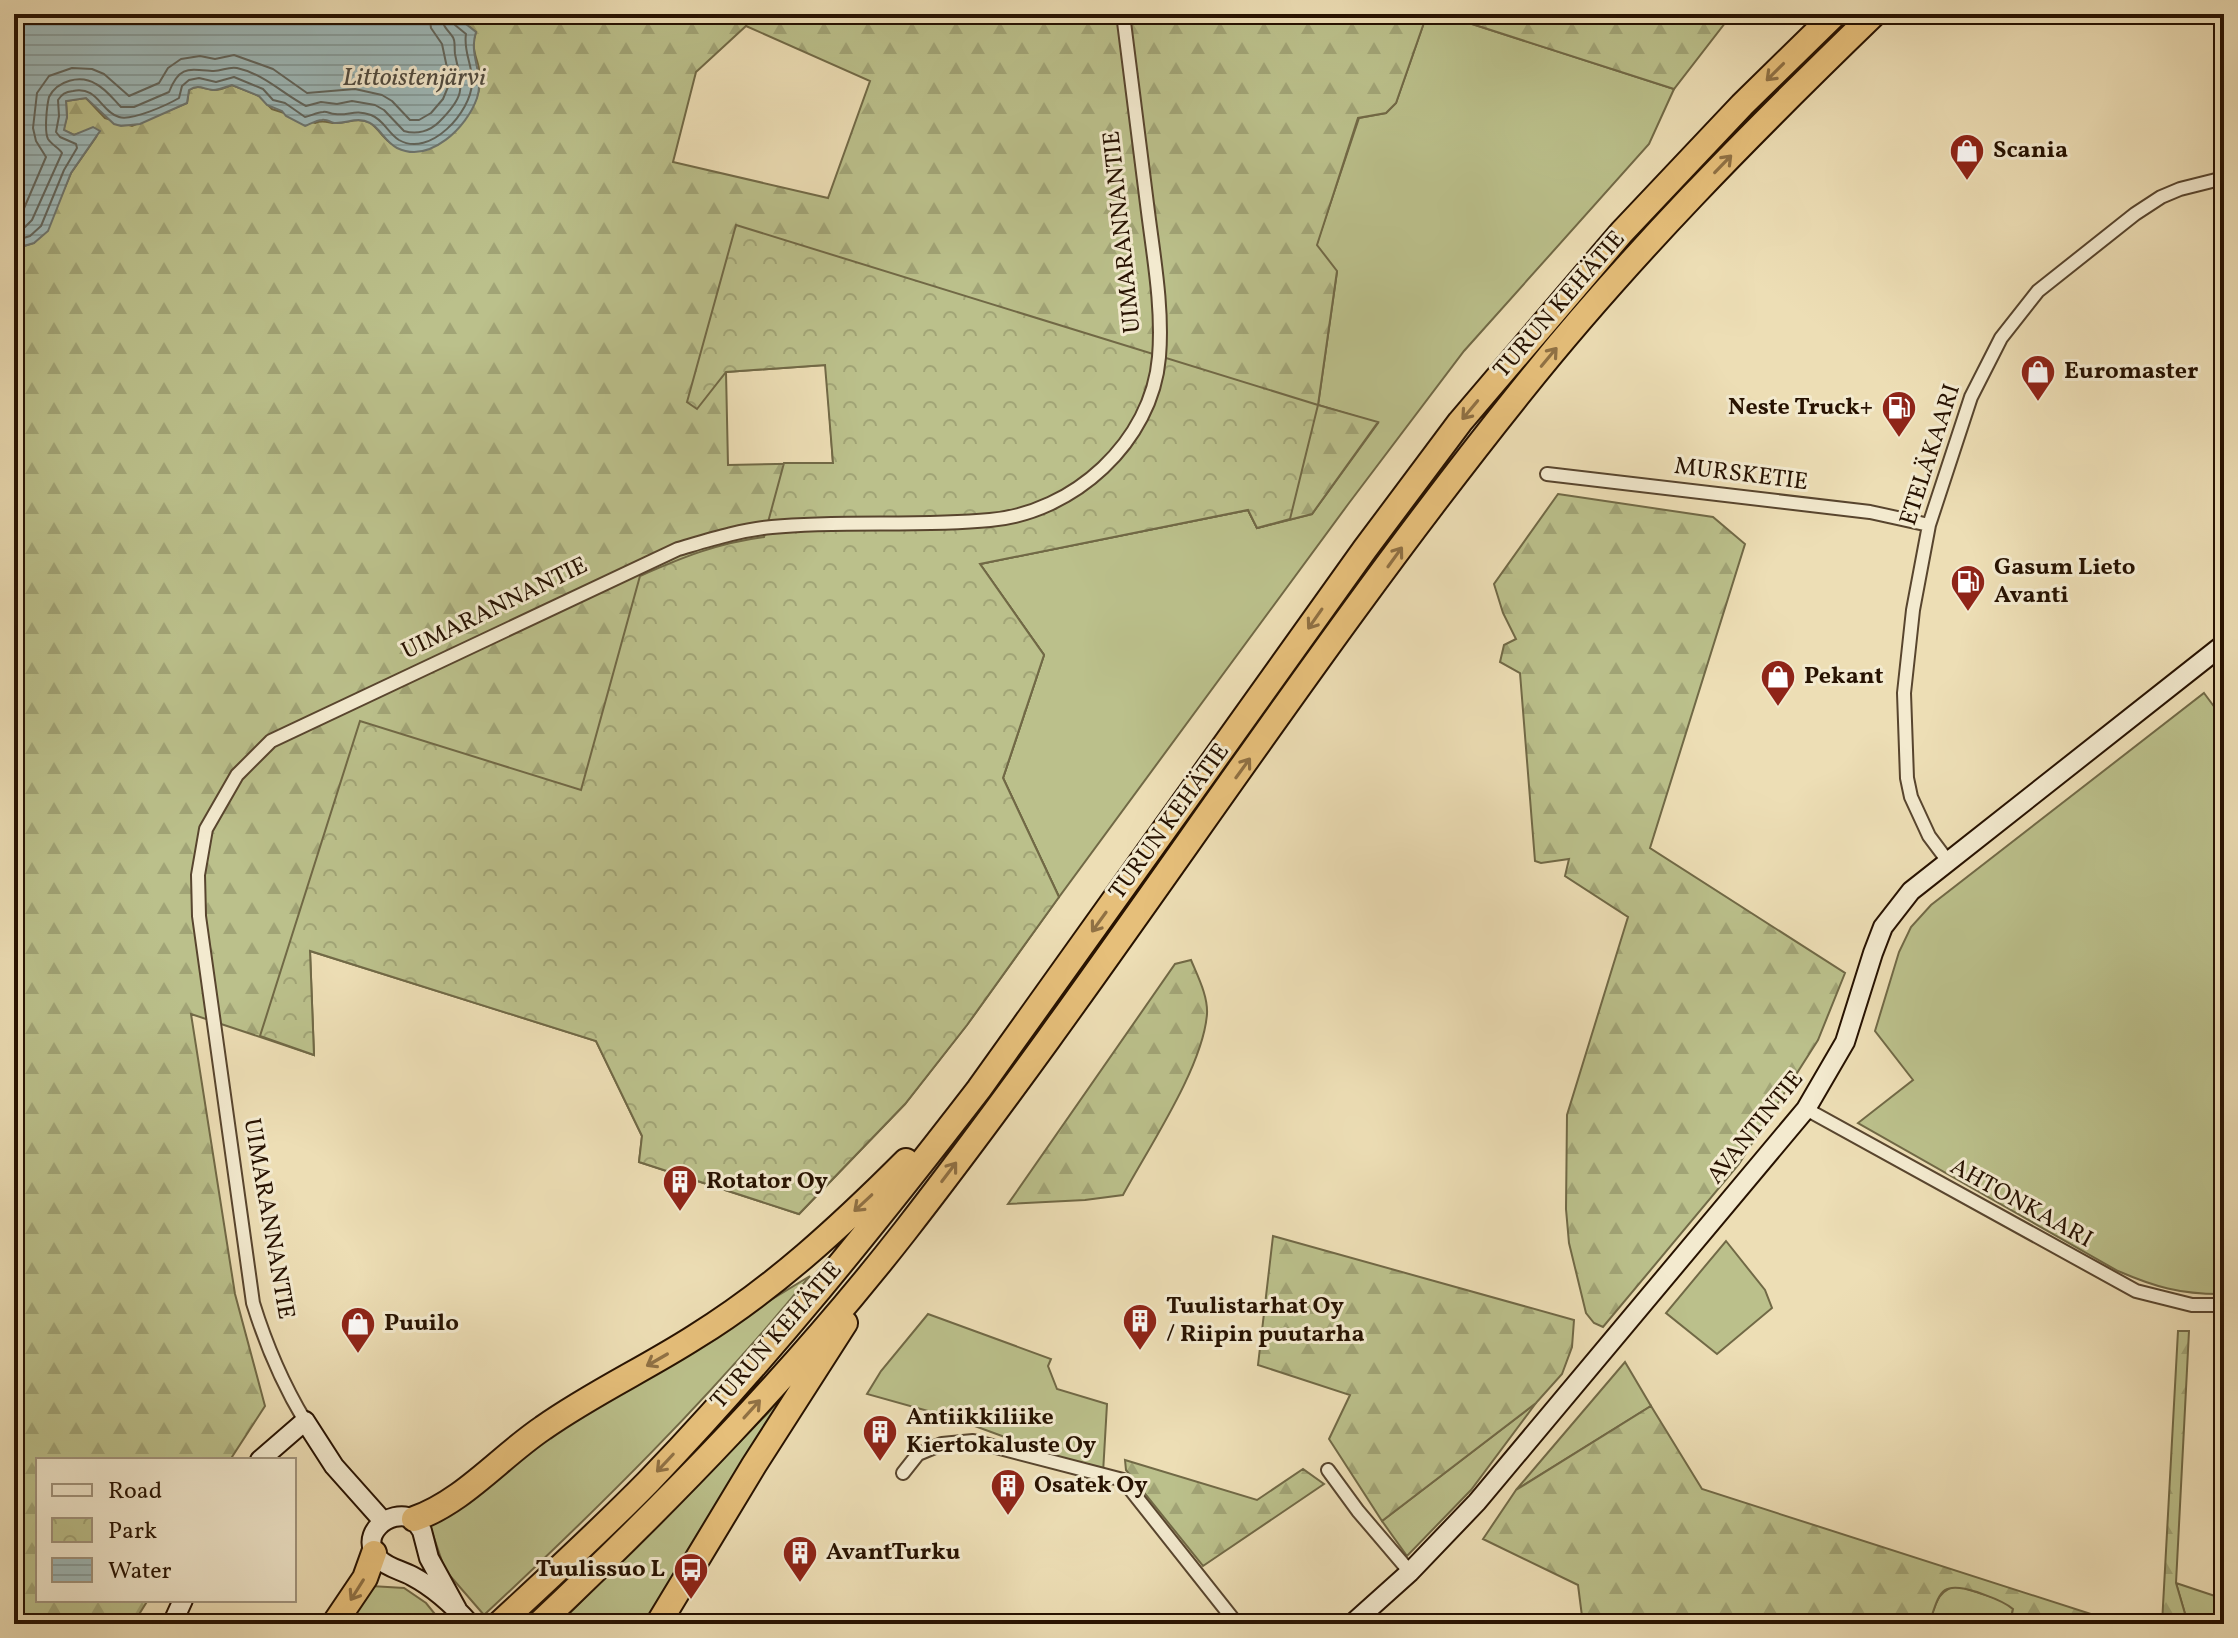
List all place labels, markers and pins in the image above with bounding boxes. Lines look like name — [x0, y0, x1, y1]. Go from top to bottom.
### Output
shop icon: Scania — [1948, 132, 1986, 182]
place label: Scania — [1993, 134, 2068, 168]
shop icon: Euromaster — [2019, 353, 2057, 403]
place label: Euromaster — [2064, 355, 2198, 389]
fuel station icon: Neste Truck+ — [1880, 389, 1918, 439]
place label: Neste Truck+ — [1728, 391, 1873, 425]
place label: Gasum Lieto Avanti — [1994, 551, 2135, 613]
fuel station icon: Gasum Lieto Avanti — [1949, 563, 1987, 613]
shop icon: Pekant — [1759, 658, 1797, 708]
place label: Pekant — [1804, 660, 1883, 694]
building icon: Rotator Oy — [661, 1163, 699, 1213]
place label: Rotator Oy — [706, 1165, 829, 1199]
place label: Tuulistarhat Oy / Riipin puutarha — [1166, 1290, 1365, 1352]
building icon: Tuulistarhat Oy / Riipin puutarha — [1121, 1302, 1159, 1352]
shop icon: Puuilo — [339, 1305, 377, 1355]
place label: Puuilo — [384, 1307, 459, 1341]
place label: Antiikkiliike Kiertokaluste Oy — [906, 1401, 1097, 1463]
building icon: Antiikkiliike Kiertokaluste Oy — [861, 1413, 899, 1463]
building icon: Osatek Oy — [989, 1467, 1027, 1517]
place label: Osatek Oy — [1034, 1469, 1148, 1503]
building icon: AvantTurku — [781, 1534, 819, 1584]
place label: AvantTurku — [826, 1536, 961, 1570]
bus stop icon: Tuulissuo L — [672, 1551, 710, 1601]
place label: Tuulissuo L — [535, 1553, 666, 1587]

